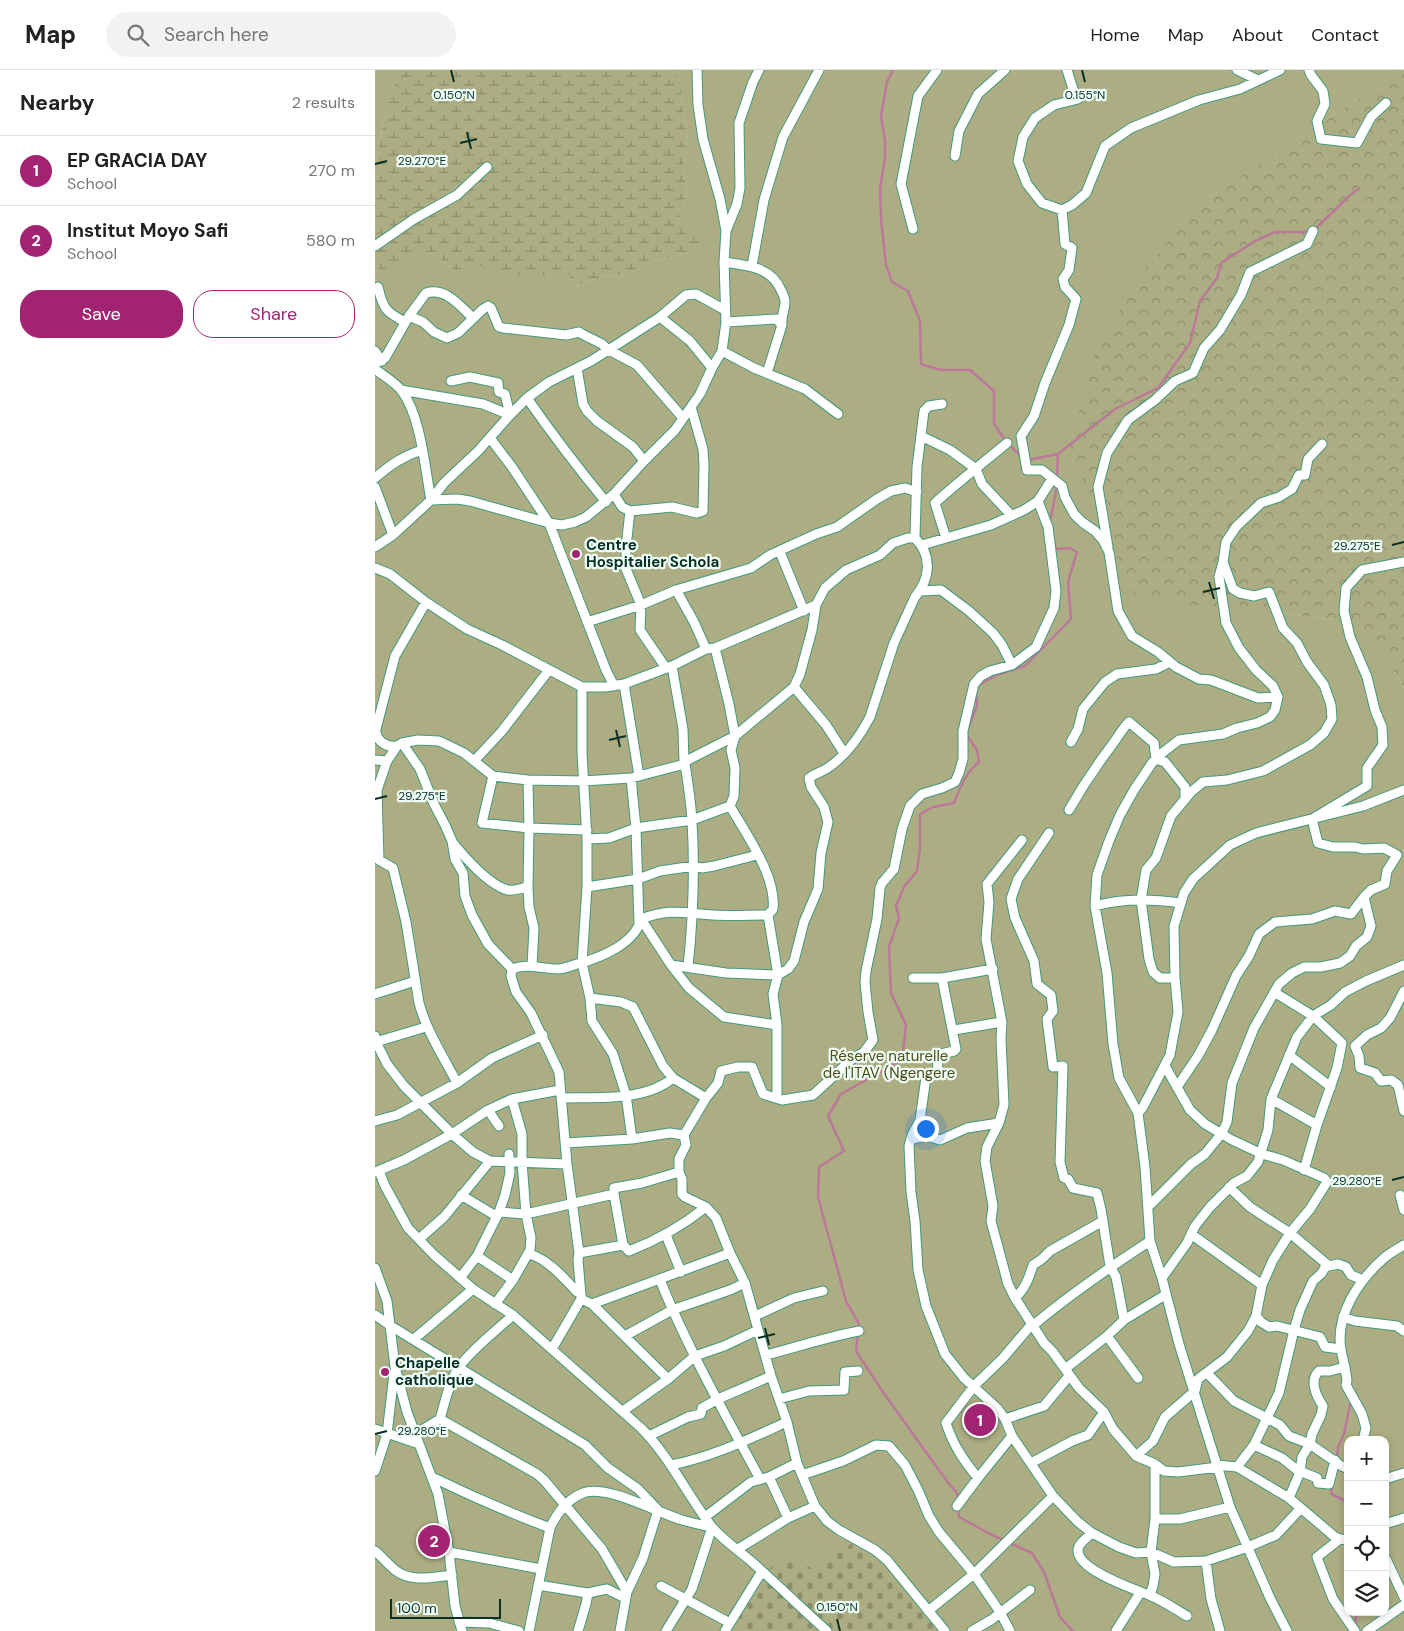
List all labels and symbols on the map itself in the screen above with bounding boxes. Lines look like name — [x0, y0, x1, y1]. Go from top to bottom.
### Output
text: 0.150°N — [433, 87, 475, 103]
text: 0.155°N — [1065, 87, 1105, 103]
text: 29.270°E — [398, 153, 446, 169]
place label: Centre Hospitalier Schola — [586, 535, 719, 572]
text: 29.275°E — [1333, 538, 1381, 554]
marker: Centre Hospitalier Schola — [570, 548, 582, 560]
text: 29.275°E — [398, 788, 446, 804]
park label: Réserve naturelle de l'ITAV (Ngengere — [823, 1046, 955, 1083]
your location — [913, 1116, 939, 1142]
text: 29.280°E — [1332, 1173, 1382, 1189]
place label: Chapelle catholique — [395, 1353, 474, 1390]
marker: Chapelle catholique — [379, 1366, 391, 1378]
pin: 1 — [964, 1401, 996, 1439]
text: 29.280°E — [397, 1423, 447, 1439]
pin: 2 — [418, 1522, 450, 1560]
scale bar — [390, 1596, 501, 1619]
text: 0.150°N — [816, 1599, 858, 1615]

